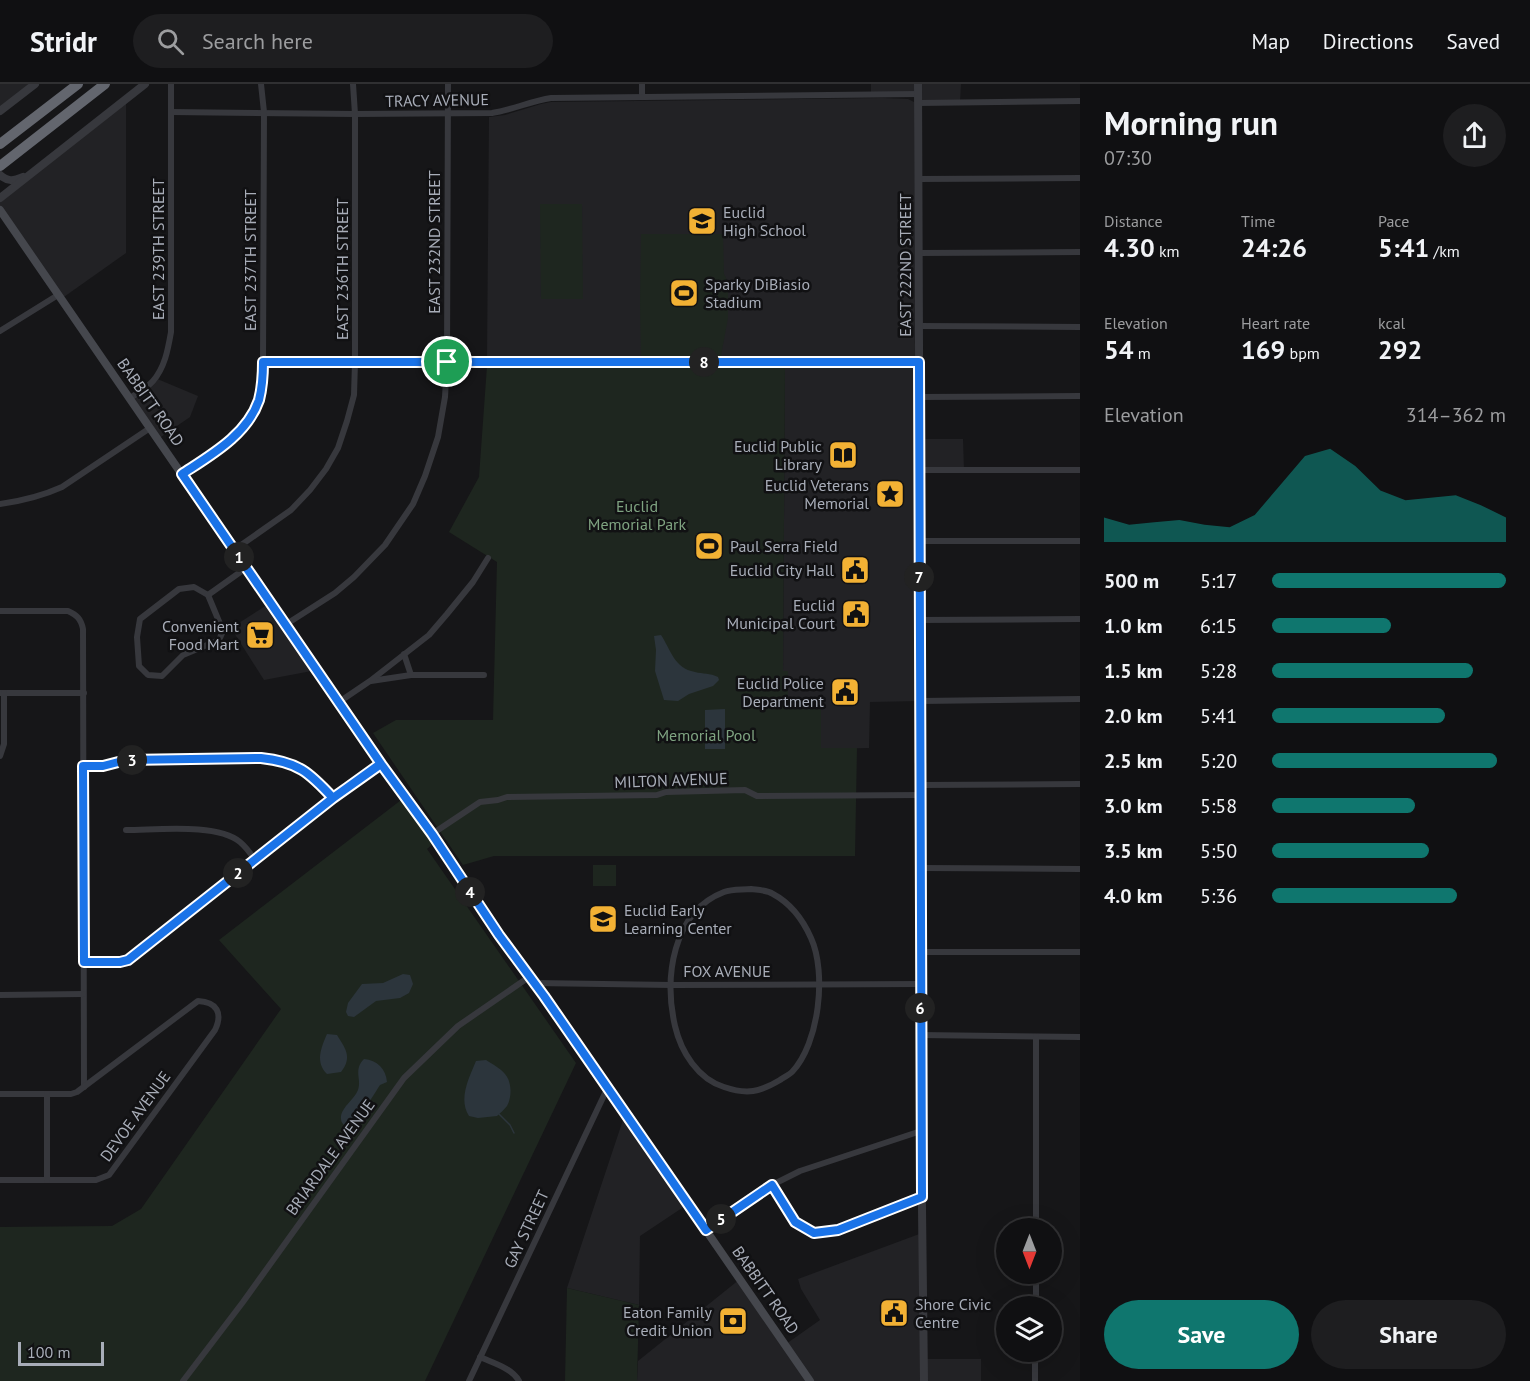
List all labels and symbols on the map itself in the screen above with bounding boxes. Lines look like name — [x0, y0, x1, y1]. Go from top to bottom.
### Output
street label: TRACY AVENUE — [385, 89, 489, 111]
street label: EAST 232ND STREET — [424, 170, 444, 314]
street label: EAST 239TH STREET — [148, 178, 168, 320]
street label: EAST 237TH STREET — [240, 189, 260, 331]
street label: EAST 222ND STREET — [895, 193, 915, 337]
street label: EAST 236TH STREET — [332, 198, 352, 340]
place label: Euclid High School — [723, 202, 806, 240]
school or university icon: Euclid High School — [686, 205, 718, 237]
place label: Sparky DiBiasio Stadium — [705, 274, 810, 312]
sports icon: Sparky DiBiasio Stadium — [668, 277, 700, 309]
pin — [421, 336, 472, 387]
pin: 8 — [689, 347, 719, 377]
street label: BABBITT ROAD — [113, 354, 189, 450]
place label: Euclid Public Library — [734, 436, 823, 474]
library icon: Euclid Public Library — [827, 439, 859, 471]
place label: Euclid Veterans Memorial — [765, 475, 869, 513]
place icon: Euclid Veterans Memorial — [874, 478, 906, 510]
park label: Euclid Memorial Park — [588, 496, 687, 534]
sports icon: Paul Serra Field — [693, 530, 725, 562]
place label: Paul Serra Field — [730, 536, 838, 556]
pin: 1 — [224, 542, 254, 572]
public building icon: Euclid City Hall — [839, 554, 871, 586]
place label: Euclid City Hall — [730, 560, 834, 580]
pin: 7 — [904, 562, 934, 592]
place label: Euclid Municipal Court — [727, 595, 836, 633]
public building icon: Euclid Municipal Court — [840, 598, 872, 630]
place label: Convenient Food Mart — [162, 616, 240, 654]
supermarket icon: Convenient Food Mart — [244, 619, 276, 651]
place label: Euclid Police Department — [737, 673, 825, 711]
public building icon: Euclid Police Department — [829, 676, 861, 708]
park label: Memorial Pool — [656, 725, 756, 745]
pin: 3 — [117, 745, 147, 775]
street label: MILTON AVENUE — [614, 768, 728, 792]
pin: 2 — [223, 858, 253, 888]
pin: 4 — [455, 877, 485, 907]
place label: Euclid Early Learning Center — [624, 900, 732, 938]
school or university icon: Euclid Early Learning Center — [587, 903, 619, 935]
street label: FOX AVENUE — [683, 961, 771, 981]
pin: 6 — [905, 993, 935, 1023]
street label: DEVOE AVENUE — [95, 1067, 175, 1165]
street label: BRIARDALE AVENUE — [281, 1095, 379, 1219]
street label: GAY STREET — [499, 1187, 553, 1271]
pin: 5 — [706, 1204, 736, 1234]
north arrow — [996, 1218, 1062, 1284]
street label: BABBITT ROAD — [728, 1242, 804, 1338]
place label: Shore Civic Centre — [915, 1294, 991, 1332]
public building icon: Shore Civic Centre — [878, 1297, 910, 1329]
place label: Eaton Family Credit Union — [623, 1302, 713, 1340]
bank icon: Eaton Family Credit Union — [717, 1305, 749, 1337]
scale bar — [18, 1339, 104, 1366]

